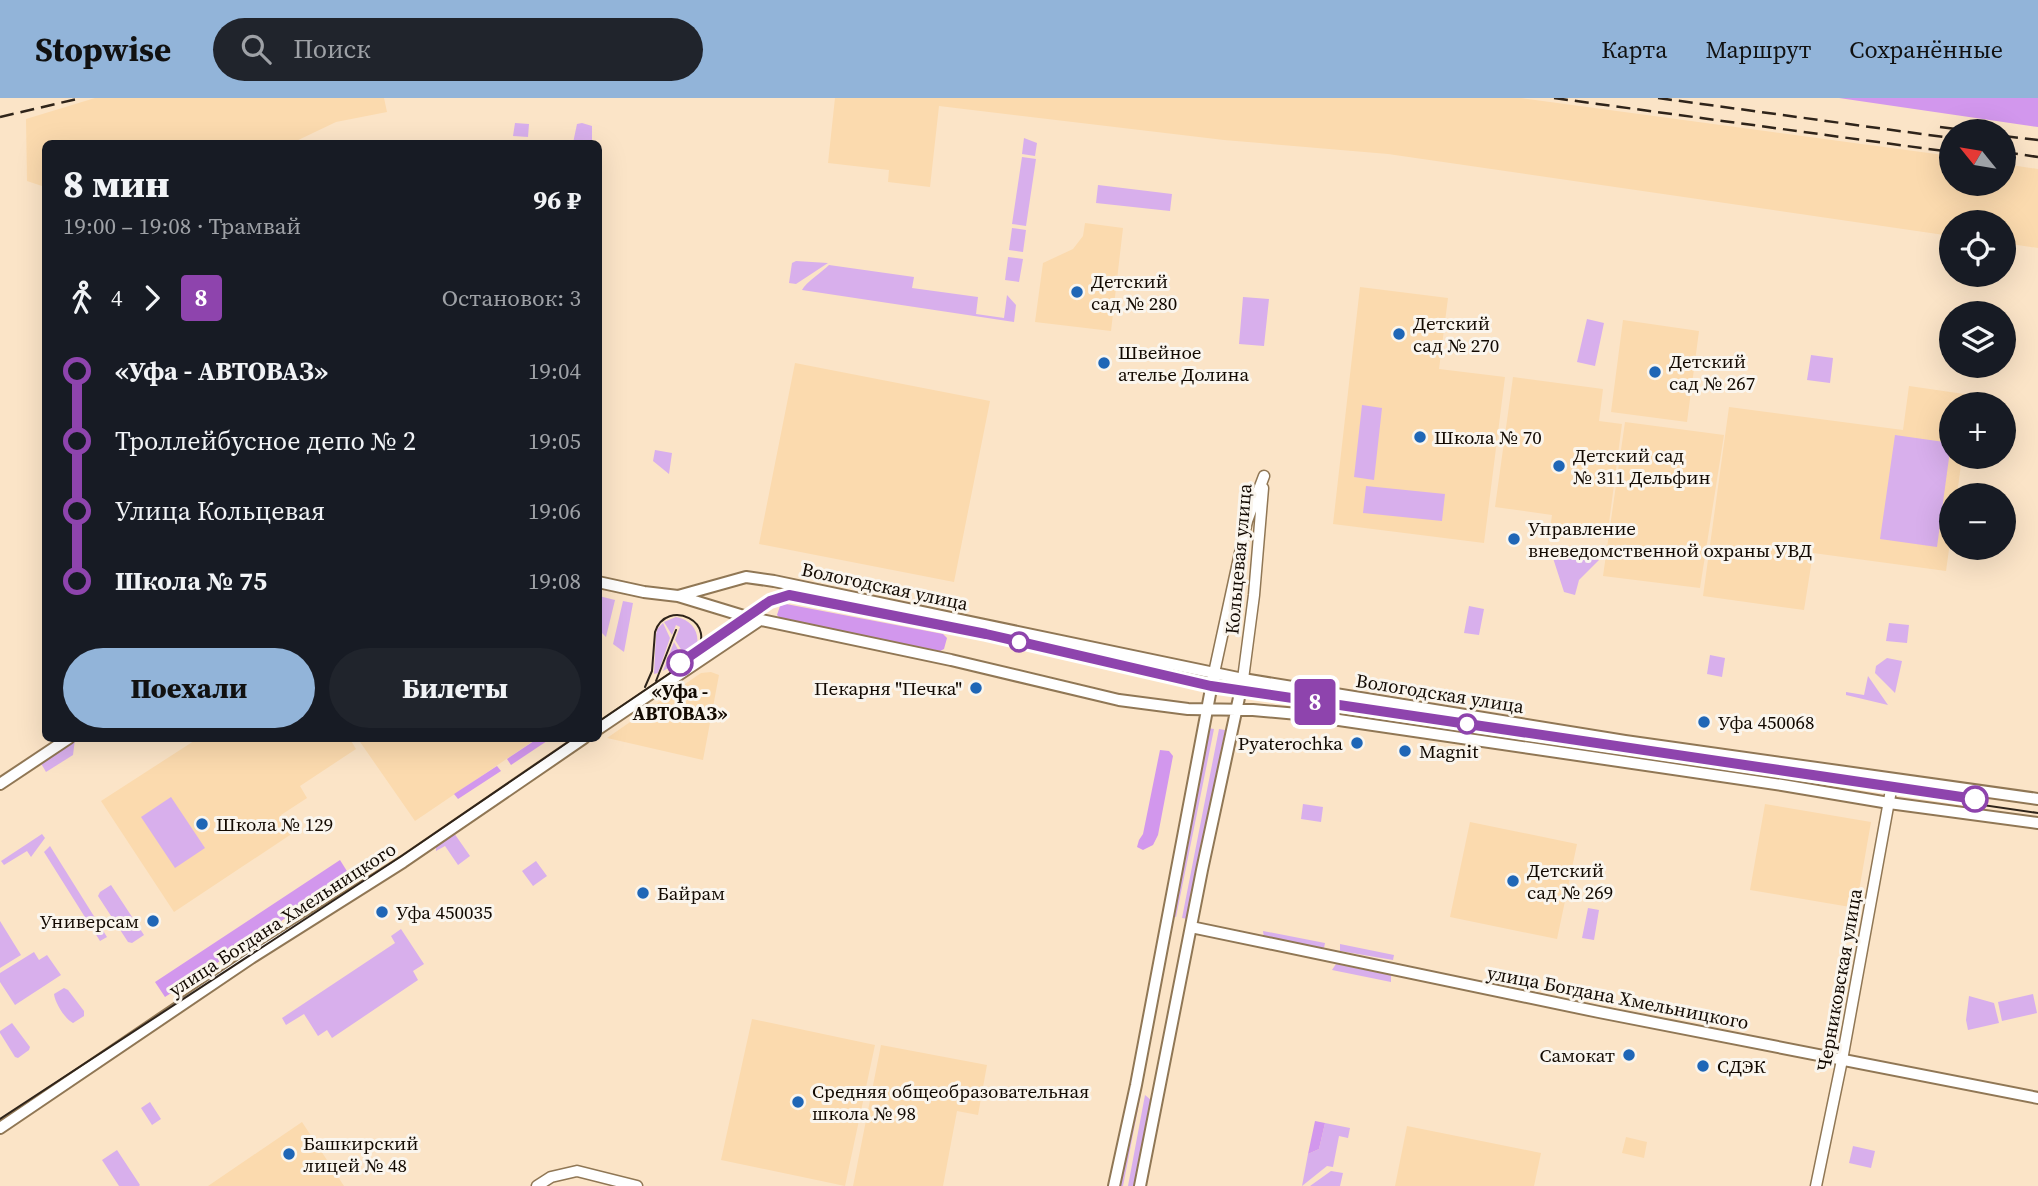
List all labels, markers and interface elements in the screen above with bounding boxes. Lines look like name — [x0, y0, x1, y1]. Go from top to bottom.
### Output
search box — [213, 18, 703, 81]
text: Stopwise — [35, 27, 171, 72]
icon: search — [237, 30, 275, 68]
text: Поиск — [293, 31, 371, 67]
text: Карта — [1601, 33, 1667, 66]
text: Маршрут — [1705, 33, 1811, 66]
text: Сохранённые — [1849, 33, 2003, 66]
north arrow — [1939, 119, 2016, 196]
map controls — [1939, 119, 2016, 560]
text: 8 мин — [63, 158, 170, 210]
text: 96 ₽ — [533, 182, 581, 218]
text: 19:00 – 19:08 · Трамвай — [63, 210, 301, 242]
button: locate — [1939, 210, 2016, 287]
place label: Детский сад № 280 — [1091, 268, 1177, 316]
icon: walk — [63, 279, 101, 317]
icon: forward — [133, 279, 171, 317]
text: 8 — [195, 281, 208, 314]
text: 4 — [111, 282, 123, 314]
text: Остановок: 3 — [442, 282, 581, 314]
marker: Детский сад № 280 — [1069, 284, 1085, 300]
button: layers — [1939, 301, 2016, 378]
place label: Детский сад № 270 — [1413, 310, 1499, 358]
marker: Детский сад № 270 — [1391, 326, 1407, 342]
place label: Швейное ателье Долина — [1118, 339, 1250, 387]
place label: Детский сад № 267 — [1669, 348, 1755, 396]
text: «Уфа - АВТОВАЗ» — [115, 353, 328, 389]
text: 19:04 — [528, 355, 581, 387]
marker: Швейное ателье Долина — [1096, 355, 1112, 371]
marker: Детский сад № 267 — [1647, 364, 1663, 380]
button: + — [1939, 392, 2016, 469]
text: Троллейбусное депо № 2 — [115, 423, 416, 459]
place label: Школа № 70 — [1434, 424, 1542, 450]
text: 19:05 — [528, 425, 581, 457]
marker: Школа № 70 — [1412, 429, 1428, 445]
place label: Детский сад № 311 Дельфин — [1573, 442, 1711, 490]
marker: Детский сад № 311 Дельфин — [1551, 458, 1567, 474]
street label: Кольцевая улица — [1218, 482, 1258, 636]
button: − — [1939, 483, 2016, 560]
text: Улица Кольцевая — [115, 493, 325, 529]
text: 19:06 — [528, 495, 581, 527]
place label: Управление вневедомственной охраны УВД — [1528, 515, 1812, 563]
marker: Управление вневедомственной охраны УВД — [1506, 531, 1522, 547]
street label: Вологодская улица — [799, 556, 971, 616]
text: Школа № 75 — [115, 563, 267, 599]
text: 19:08 — [528, 565, 581, 597]
unlabelled marker — [1009, 632, 1029, 652]
button: Поехали — [63, 648, 315, 728]
button: Билеты — [329, 648, 581, 728]
marker: «Уфа - АВТОВАЗ» — [667, 650, 693, 676]
street label: Вологодская улица — [1354, 667, 1526, 719]
place label: Пекарня "Печка" — [814, 675, 962, 701]
place label: «Уфа - АВТОВАЗ» — [632, 678, 728, 726]
line badge: 8 — [1292, 679, 1338, 725]
marker: Пекарня "Печка" — [968, 680, 984, 696]
text: 8 — [1308, 685, 1322, 718]
place label: Уфа 450068 — [1718, 709, 1814, 735]
unlabelled marker — [1457, 714, 1477, 734]
marker: Уфа 450068 — [1696, 714, 1712, 730]
place label: Pyaterochka — [1238, 730, 1343, 756]
marker: Pyaterochka — [1349, 735, 1365, 751]
place label: Magnit — [1419, 738, 1479, 764]
marker: Magnit — [1397, 743, 1413, 759]
unlabelled marker — [1962, 786, 1988, 812]
place label: Школа № 129 — [216, 811, 333, 837]
marker: Школа № 129 — [194, 816, 210, 832]
street label: улица Богдана Хмельницкого — [163, 836, 401, 1002]
place label: Детский сад № 269 — [1527, 857, 1613, 905]
marker: Детский сад № 269 — [1505, 873, 1521, 889]
place label: Байрам — [657, 880, 725, 906]
marker: Байрам — [635, 885, 651, 901]
street label: Черниковская улица — [1810, 886, 1868, 1074]
place label: Уфа 450035 — [396, 899, 492, 925]
marker: Уфа 450035 — [374, 904, 390, 920]
place label: Универсам — [40, 908, 139, 934]
marker: Универсам — [145, 913, 161, 929]
street label: улица Богдана Хмельницкого — [1485, 959, 1751, 1035]
place label: Самокат — [1540, 1042, 1615, 1068]
marker: Самокат — [1621, 1047, 1637, 1063]
place label: СДЭК — [1717, 1053, 1766, 1079]
marker: СДЭК — [1695, 1058, 1711, 1074]
place label: Средняя общеобразовательная школа № 98 — [812, 1078, 1089, 1126]
marker: Средняя общеобразовательная школа № 98 — [790, 1094, 806, 1110]
place label: Башкирский лицей № 48 — [303, 1130, 419, 1178]
marker: Башкирский лицей № 48 — [281, 1146, 297, 1162]

